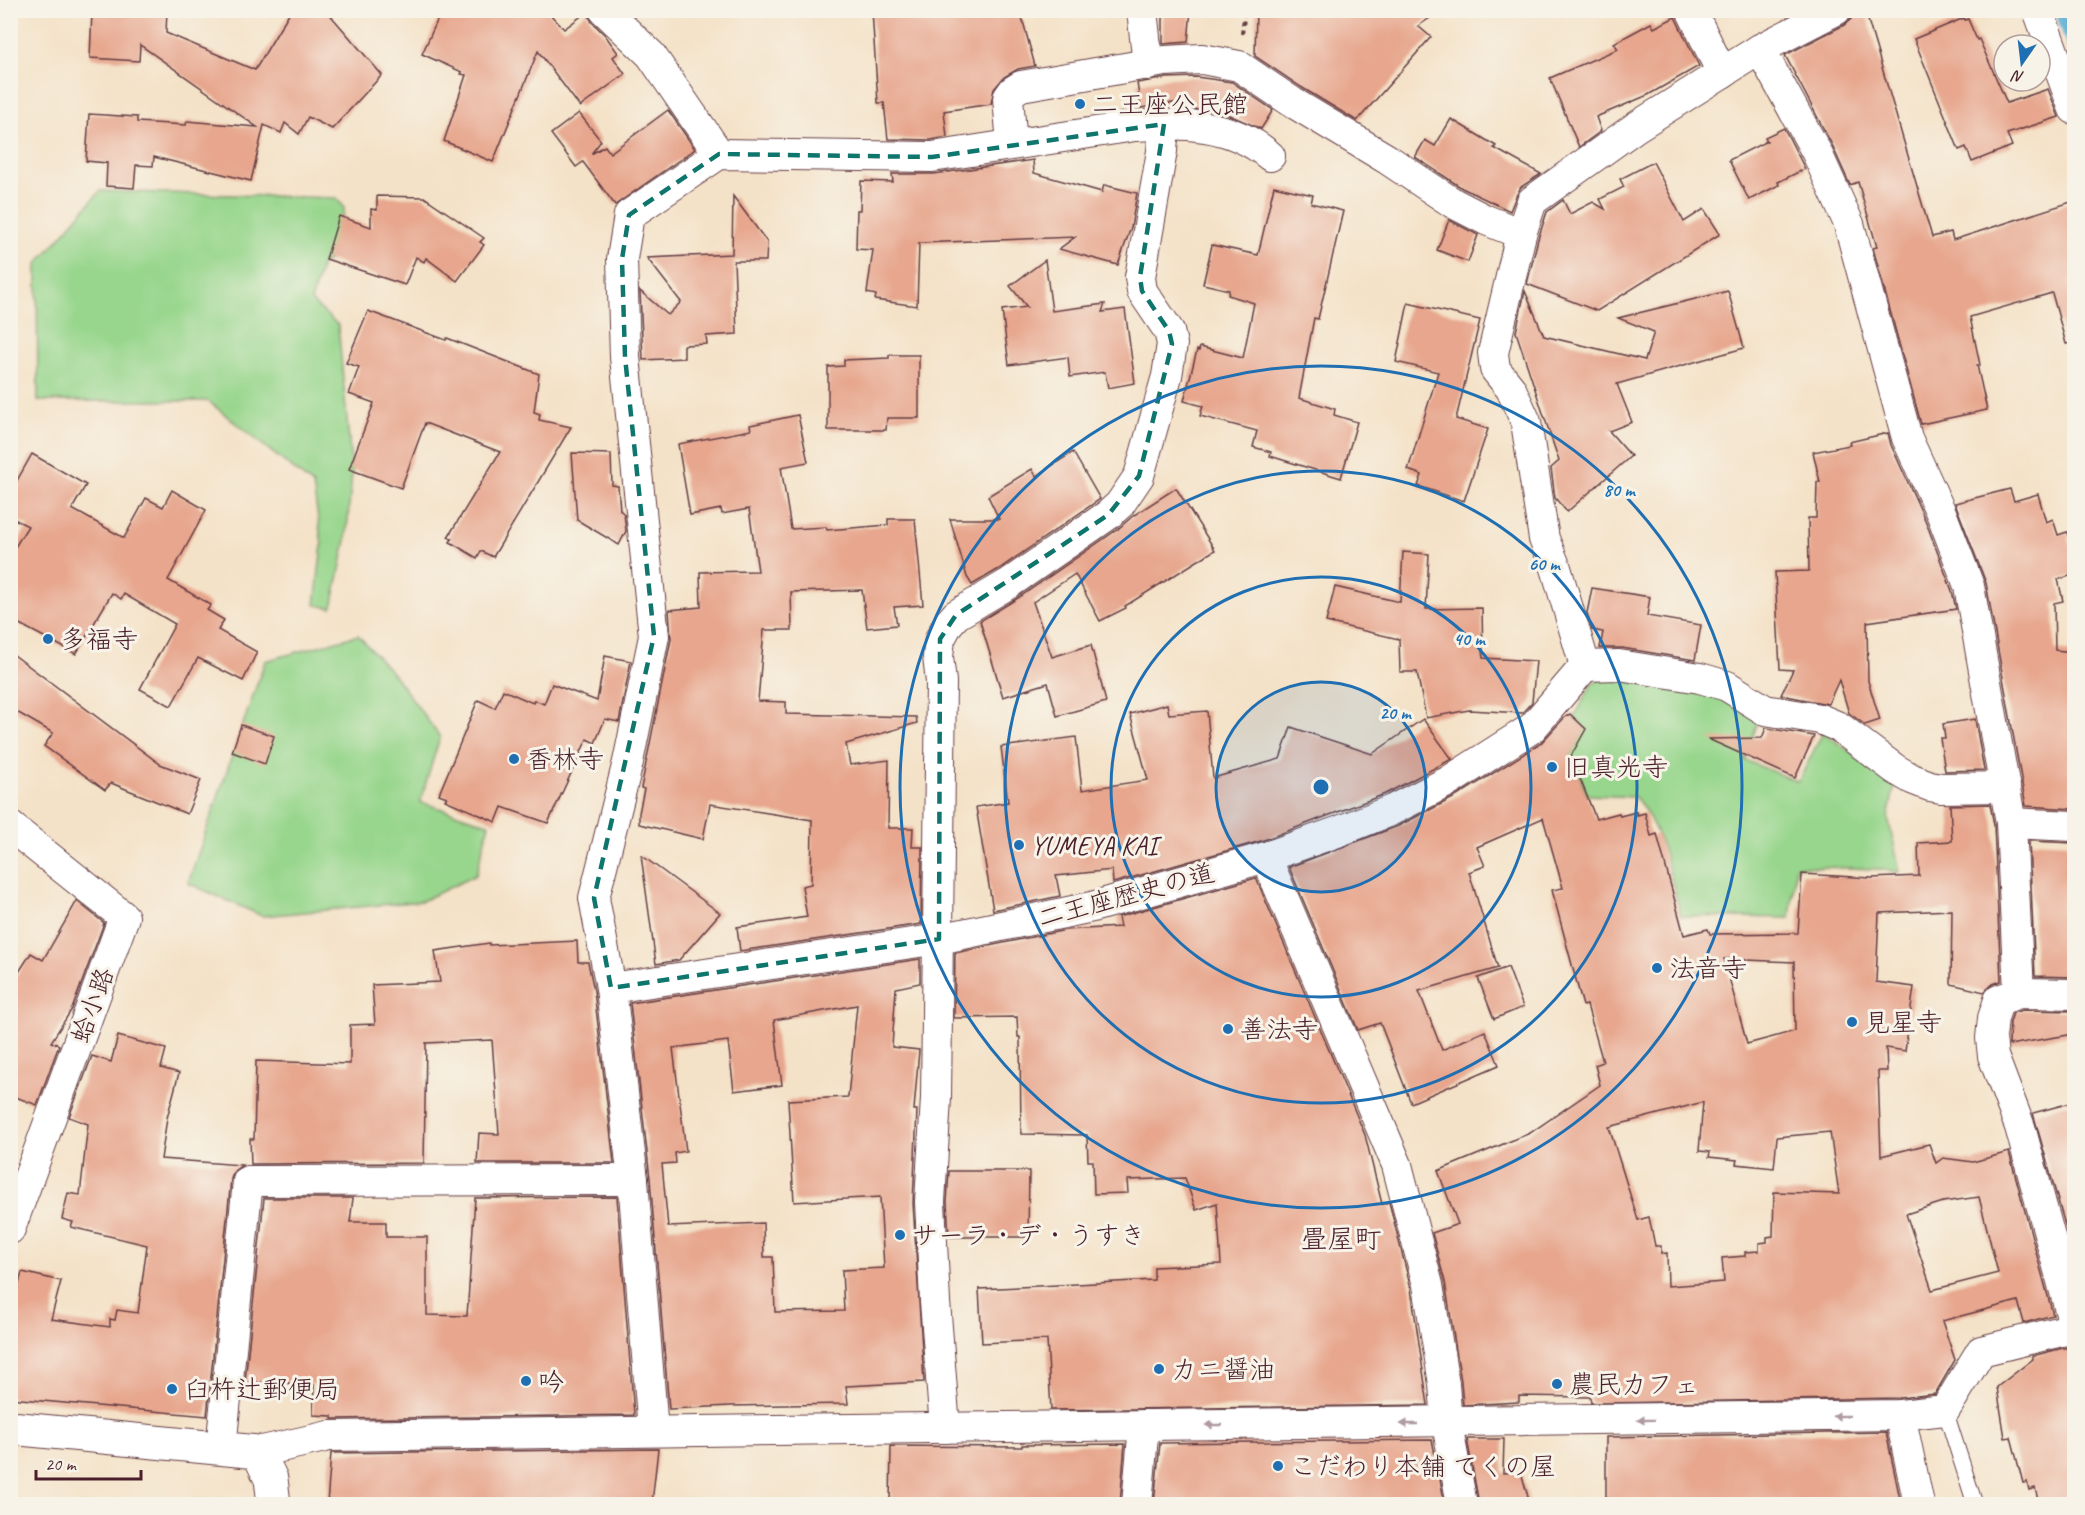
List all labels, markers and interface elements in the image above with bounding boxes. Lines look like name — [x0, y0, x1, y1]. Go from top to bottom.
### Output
north arrow — [1992, 33, 2052, 93]
text: N — [2008, 65, 2026, 87]
place label: 二王座公民館 — [1092, 88, 1248, 121]
marker: 二王座公民館 — [1073, 97, 1087, 111]
text: 80 m — [1604, 479, 1636, 501]
text: 60 m — [1528, 553, 1561, 575]
place label: 多福寺 — [60, 623, 138, 656]
text: 40 m — [1454, 628, 1486, 650]
marker: 多福寺 — [41, 632, 55, 646]
text: 20 m — [1380, 702, 1412, 724]
place label: 香林寺 — [526, 743, 604, 776]
place label: 旧真光寺 — [1564, 751, 1668, 784]
marker: 香林寺 — [507, 752, 521, 766]
marker: 旧真光寺 — [1545, 760, 1559, 774]
centre of rings — [1311, 777, 1331, 797]
place label: YUMEYA KAI — [1031, 829, 1163, 862]
marker: YUMEYA KAI — [1012, 838, 1026, 852]
street label: 二王座歴史の道 — [1034, 856, 1218, 935]
place label: 法音寺 — [1669, 952, 1747, 985]
marker: 法音寺 — [1650, 961, 1664, 975]
street label: 蛤小路 — [64, 963, 121, 1047]
place label: 見星寺 — [1864, 1006, 1942, 1039]
place label: 善法寺 — [1240, 1013, 1318, 1046]
marker: 見星寺 — [1845, 1015, 1859, 1029]
marker: 善法寺 — [1221, 1022, 1235, 1036]
place label: サーラ・デ・うすき — [912, 1219, 1146, 1252]
district label: 畳屋町 — [1301, 1222, 1382, 1256]
marker: サーラ・デ・うすき — [893, 1228, 907, 1242]
place label: カニ醤油 — [1171, 1353, 1275, 1386]
marker: カニ醤油 — [1152, 1362, 1166, 1376]
place label: 吟 — [538, 1365, 564, 1398]
place label: 農民カフェ — [1569, 1368, 1699, 1401]
place label: 臼杵辻郵便局 — [184, 1373, 340, 1406]
marker: 吟 — [519, 1374, 533, 1388]
marker: 農民カフェ — [1550, 1377, 1564, 1391]
marker: 臼杵辻郵便局 — [165, 1382, 179, 1396]
one-way arrow — [1832, 1412, 1851, 1421]
one-way arrow — [1637, 1415, 1656, 1425]
one-way arrow — [1400, 1419, 1419, 1429]
one-way arrow — [1205, 1420, 1224, 1430]
scale bar — [36, 1443, 141, 1481]
place label: こだわり本舗 てくの屋 — [1290, 1450, 1556, 1483]
text: 20 m — [45, 1453, 78, 1475]
marker: こだわり本舗 てくの屋 — [1271, 1459, 1285, 1473]

